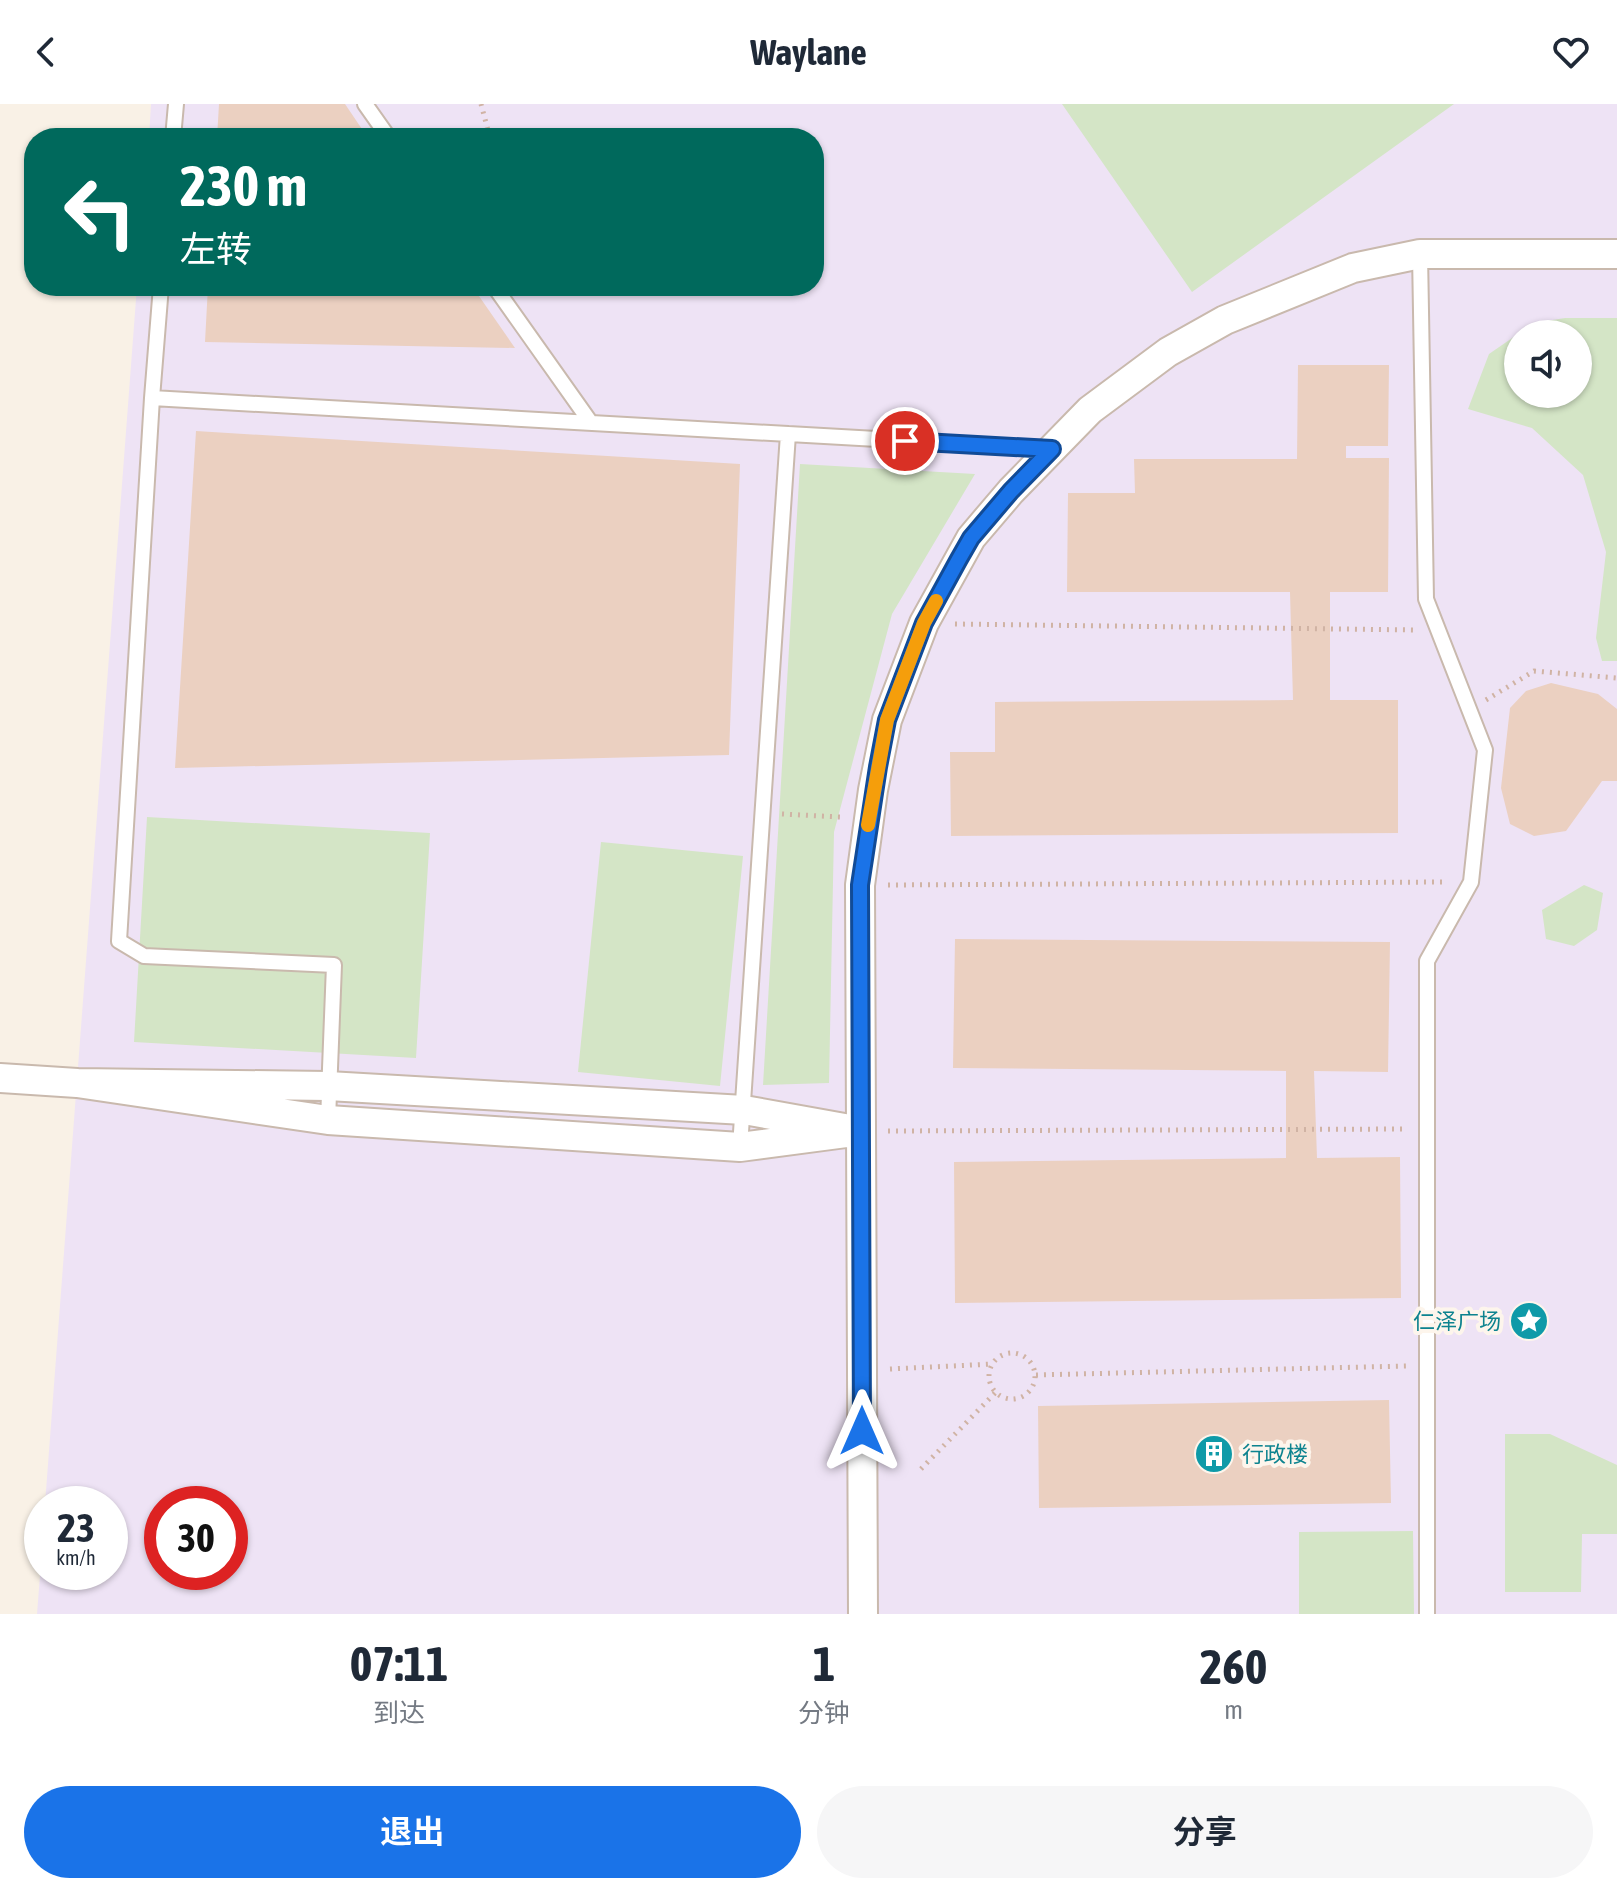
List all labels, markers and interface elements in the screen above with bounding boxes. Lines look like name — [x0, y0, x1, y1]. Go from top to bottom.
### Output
icon: back — [24, 30, 68, 74]
icon: heart — [1549, 30, 1593, 74]
text: Waylane — [750, 31, 867, 73]
text: 230 m — [180, 154, 307, 218]
icon: left — [48, 160, 152, 264]
text: 左转 — [180, 228, 252, 270]
map controls — [1504, 320, 1592, 408]
button: sound — [1504, 320, 1592, 408]
pin — [871, 407, 939, 475]
icon: arrive — [883, 419, 927, 463]
place icon: 仁泽广场 — [1508, 1300, 1550, 1342]
place label: 仁泽广场 — [1413, 1308, 1501, 1334]
position arrow — [820, 1389, 904, 1473]
building icon: 行政楼 — [1193, 1433, 1235, 1475]
place label: 行政楼 — [1242, 1441, 1308, 1467]
speed limit sign: 30 — [144, 1486, 248, 1590]
text: 23 — [57, 1505, 95, 1550]
text: km/h — [56, 1546, 96, 1569]
text: 07:11 — [350, 1636, 448, 1691]
text: 1 — [813, 1636, 835, 1691]
text: 260 — [1200, 1639, 1267, 1694]
text: m — [1224, 1695, 1243, 1725]
text: 到达 — [373, 1698, 425, 1728]
text: 分钟 — [798, 1698, 850, 1728]
button: 退出 — [24, 1786, 801, 1878]
button: 分享 — [817, 1786, 1593, 1878]

